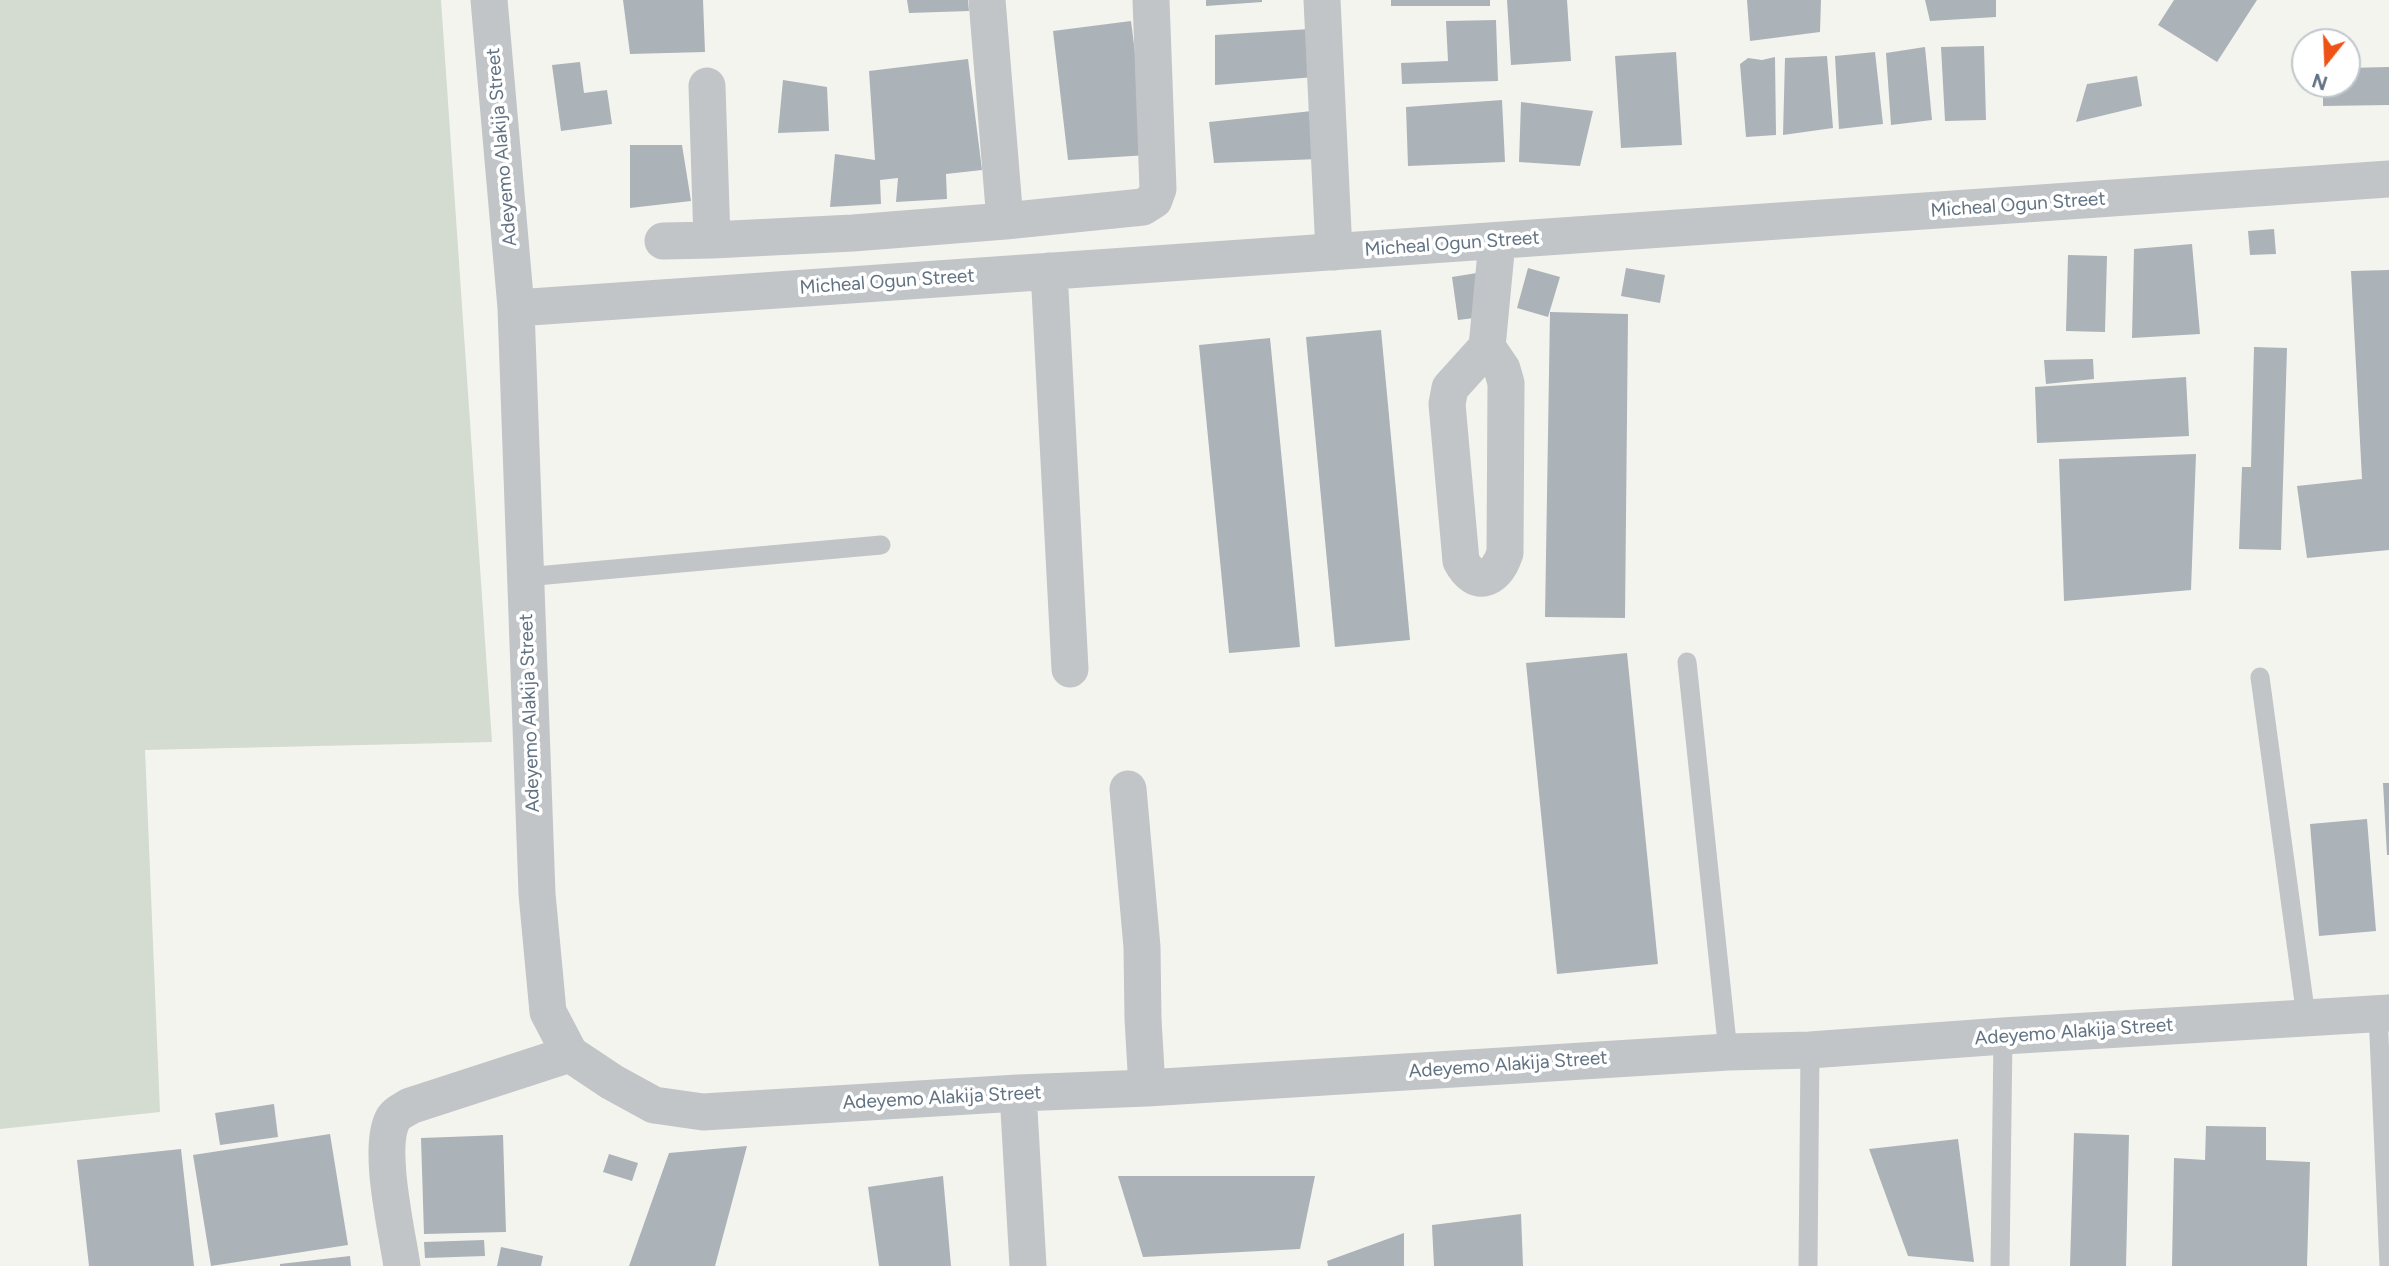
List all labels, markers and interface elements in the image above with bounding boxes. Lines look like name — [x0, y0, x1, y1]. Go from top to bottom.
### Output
north arrow — [2291, 28, 2361, 98]
street label: Adeyemo Alakija Street — [482, 47, 522, 247]
text: N — [2309, 68, 2331, 95]
street label: Micheal Ogun Street — [1930, 188, 2106, 222]
street label: Micheal Ogun Street — [1364, 227, 1540, 261]
street label: Micheal Ogun Street — [799, 265, 975, 299]
street label: Adeyemo Alakija Street — [515, 613, 545, 813]
street label: Adeyemo Alakija Street — [1974, 1014, 2174, 1050]
street label: Adeyemo Alakija Street — [1408, 1047, 1608, 1083]
street label: Adeyemo Alakija Street — [842, 1081, 1042, 1115]

